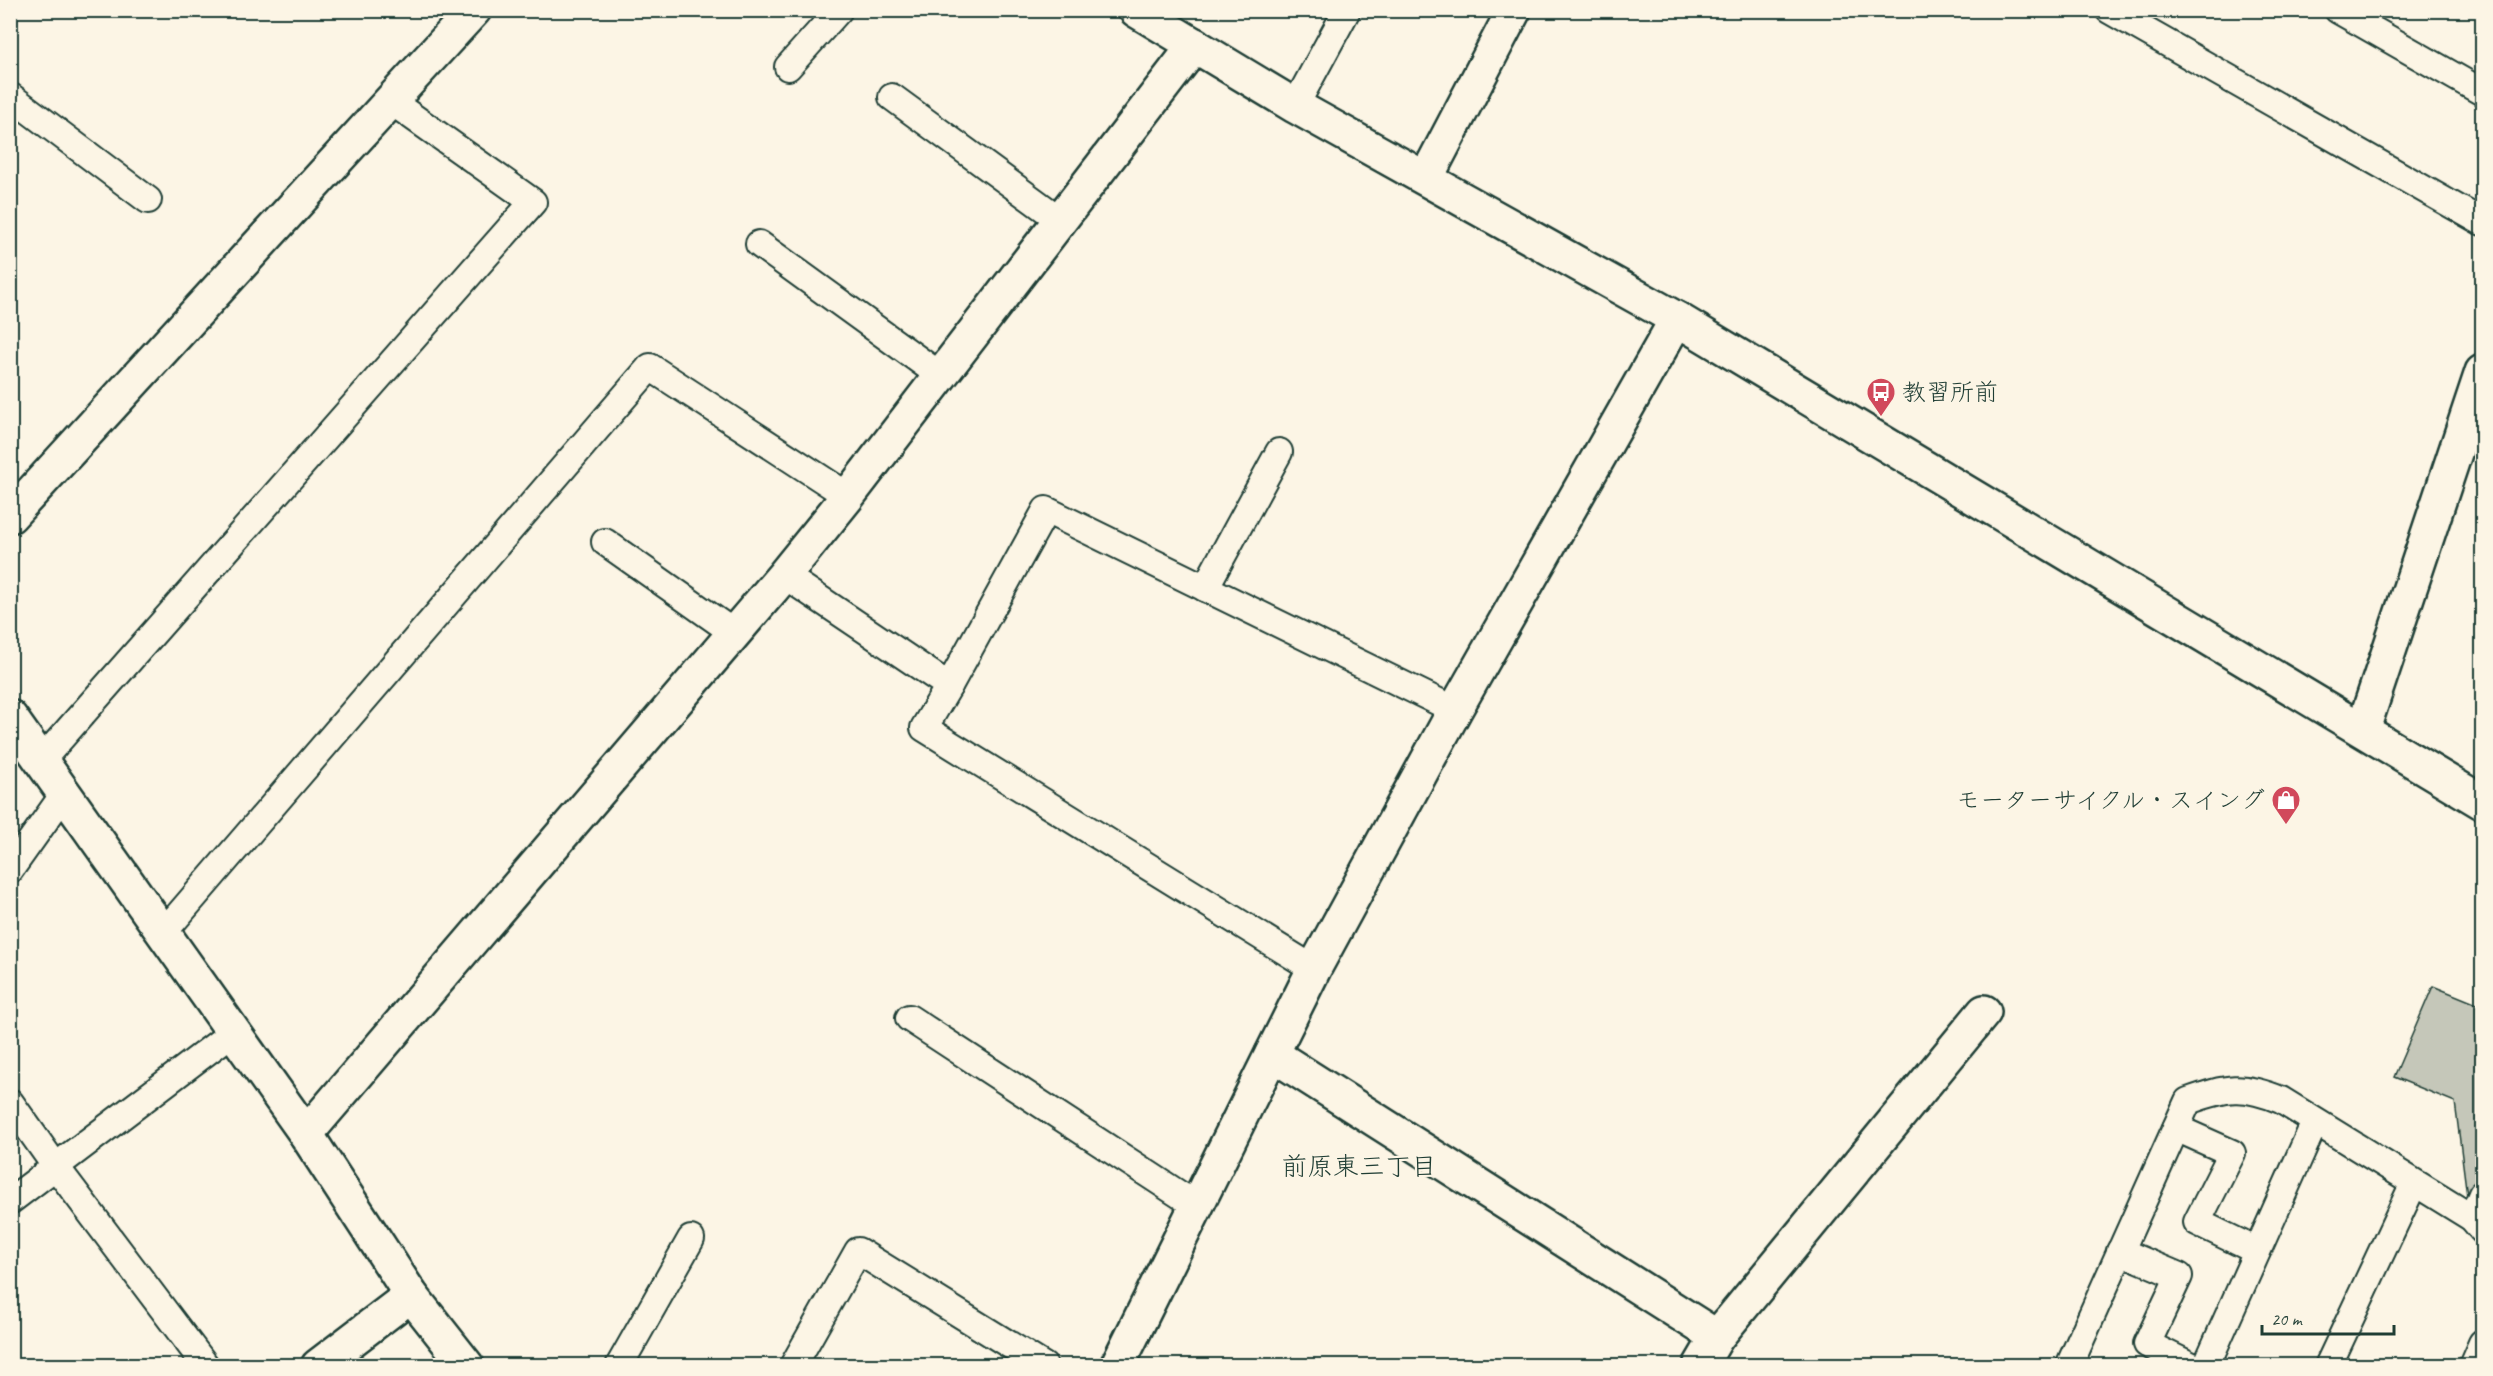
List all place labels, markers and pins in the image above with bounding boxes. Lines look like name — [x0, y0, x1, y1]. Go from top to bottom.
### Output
bus stop icon: 教習所前 — [1865, 376, 1897, 418]
place label: 教習所前 — [1902, 377, 1998, 407]
shop icon: モーターサイクル・スイング — [2270, 784, 2302, 826]
place label: モーターサイクル・スイング — [1956, 785, 2265, 815]

